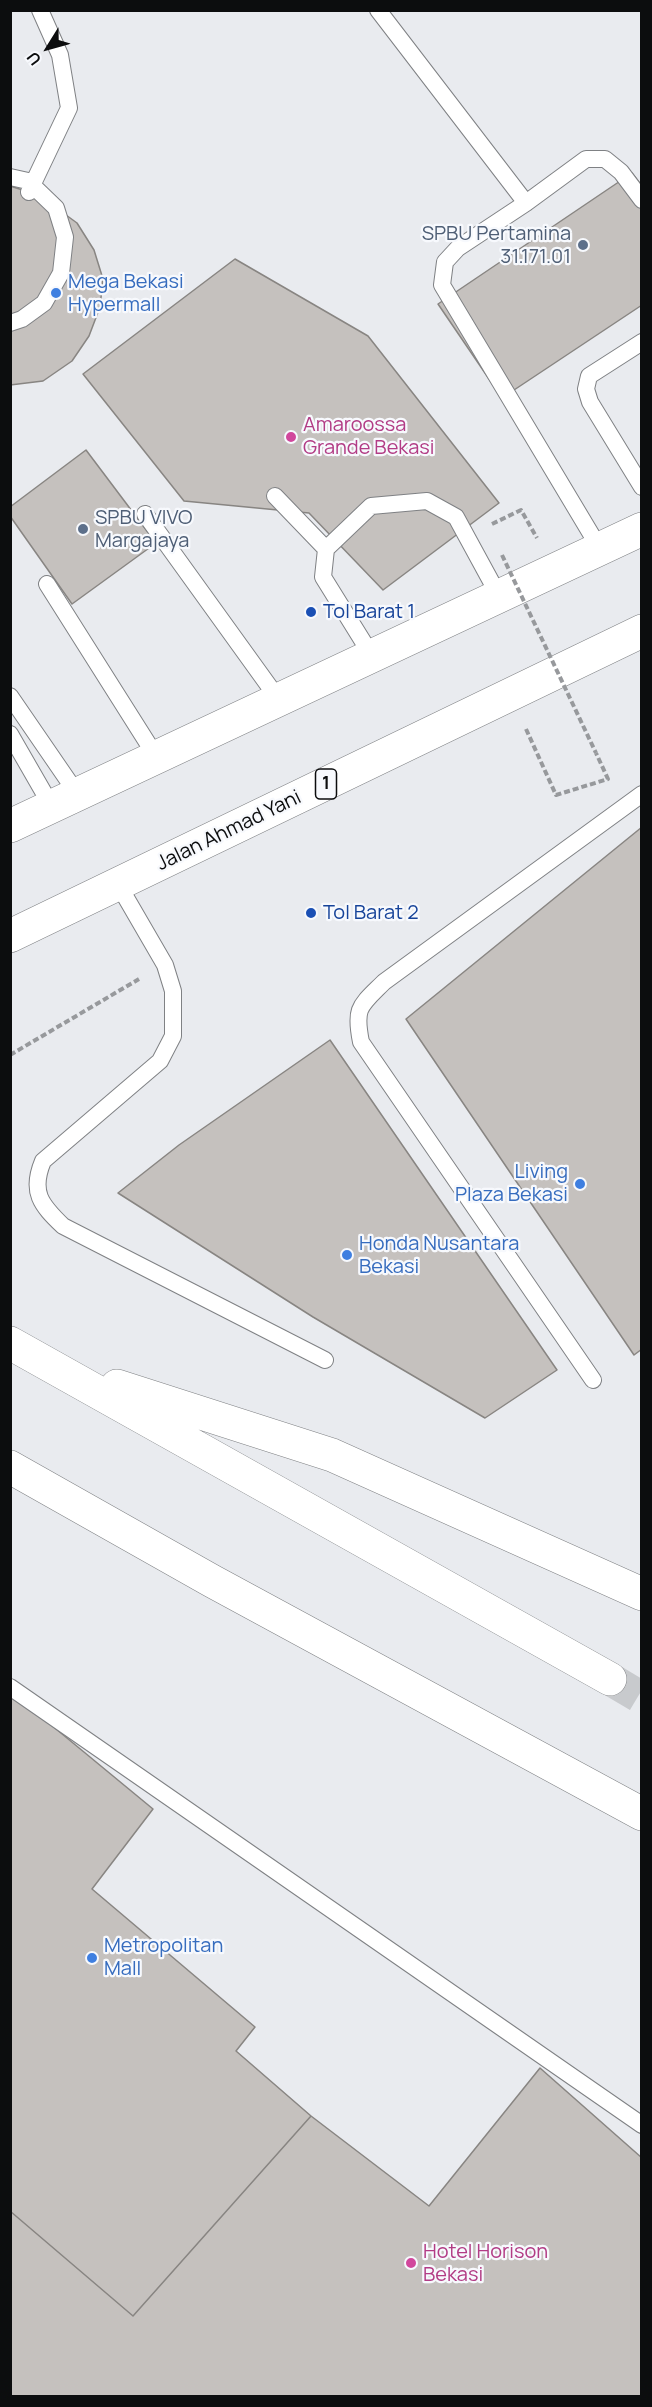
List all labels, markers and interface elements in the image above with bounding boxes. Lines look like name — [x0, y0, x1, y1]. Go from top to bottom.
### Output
north arrow — [18, 18, 78, 78]
text: U — [21, 48, 46, 70]
place label: SPBU Pertamina 31.171.01 — [422, 222, 571, 269]
marker: SPBU Pertamina 31.171.01 — [576, 238, 590, 252]
place label: Mega Bekasi Hypermall — [68, 270, 184, 317]
marker: Mega Bekasi Hypermall — [49, 286, 63, 300]
place label: Amaroossa Grande Bekasi — [303, 413, 435, 460]
marker: Amaroossa Grande Bekasi — [284, 430, 298, 444]
place label: SPBU VIVO Margajaya — [95, 506, 193, 553]
marker: SPBU VIVO Margajaya — [76, 522, 90, 536]
place label: Tol Barat 1 — [323, 600, 415, 624]
marker: Tol Barat 1 — [304, 605, 318, 619]
road number: 1 — [316, 769, 336, 799]
street label: Jalan Ahmad Yani — [153, 786, 305, 876]
place label: Tol Barat 2 — [323, 901, 419, 925]
marker: Tol Barat 2 — [304, 906, 318, 920]
place label: Living Plaza Bekasi — [455, 1160, 568, 1207]
marker: Living Plaza Bekasi — [573, 1177, 587, 1191]
place label: Honda Nusantara Bekasi — [359, 1232, 519, 1279]
marker: Honda Nusantara Bekasi — [340, 1248, 354, 1262]
place label: Metropolitan Mall — [104, 1934, 223, 1981]
marker: Metropolitan Mall — [85, 1951, 99, 1965]
place label: Hotel Horison Bekasi — [423, 2240, 548, 2287]
marker: Hotel Horison Bekasi — [404, 2256, 418, 2270]

